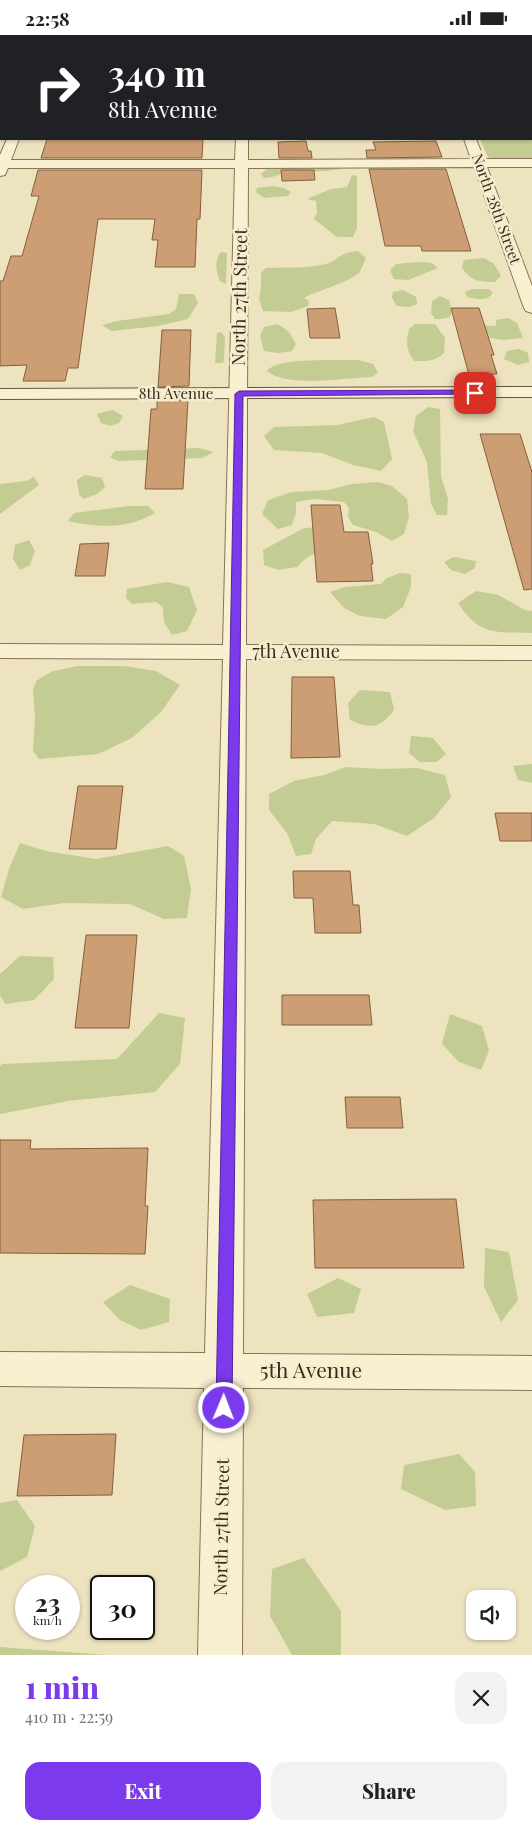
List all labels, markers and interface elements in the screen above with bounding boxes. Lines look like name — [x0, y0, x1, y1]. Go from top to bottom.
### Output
text: 22:58 — [25, 5, 70, 31]
text: 340 m — [108, 49, 206, 96]
icon: right — [25, 55, 90, 120]
text: 8th Avenue — [108, 94, 218, 124]
street label: North 28th Street — [468, 151, 526, 267]
street label: North 27th Street — [226, 227, 252, 366]
pin — [454, 372, 496, 414]
icon: arrive — [461, 379, 489, 407]
street label: 8th Avenue — [139, 383, 213, 403]
street label: 7th Avenue — [252, 639, 340, 663]
street label: 5th Avenue — [260, 1355, 362, 1383]
position arrow — [197, 1381, 249, 1433]
street label: North 27th Street — [208, 1457, 234, 1596]
speed limit sign: 30 — [90, 1575, 155, 1640]
text: 23 — [35, 1585, 60, 1618]
map controls — [466, 1590, 516, 1640]
button: sound — [466, 1590, 516, 1640]
text: km/h — [33, 1612, 62, 1628]
text: 1 min — [25, 1667, 99, 1707]
button: close — [455, 1672, 507, 1724]
text: 410 m · 22:59 — [25, 1706, 113, 1727]
button: Exit — [25, 1762, 261, 1820]
button: Share — [271, 1762, 507, 1820]

